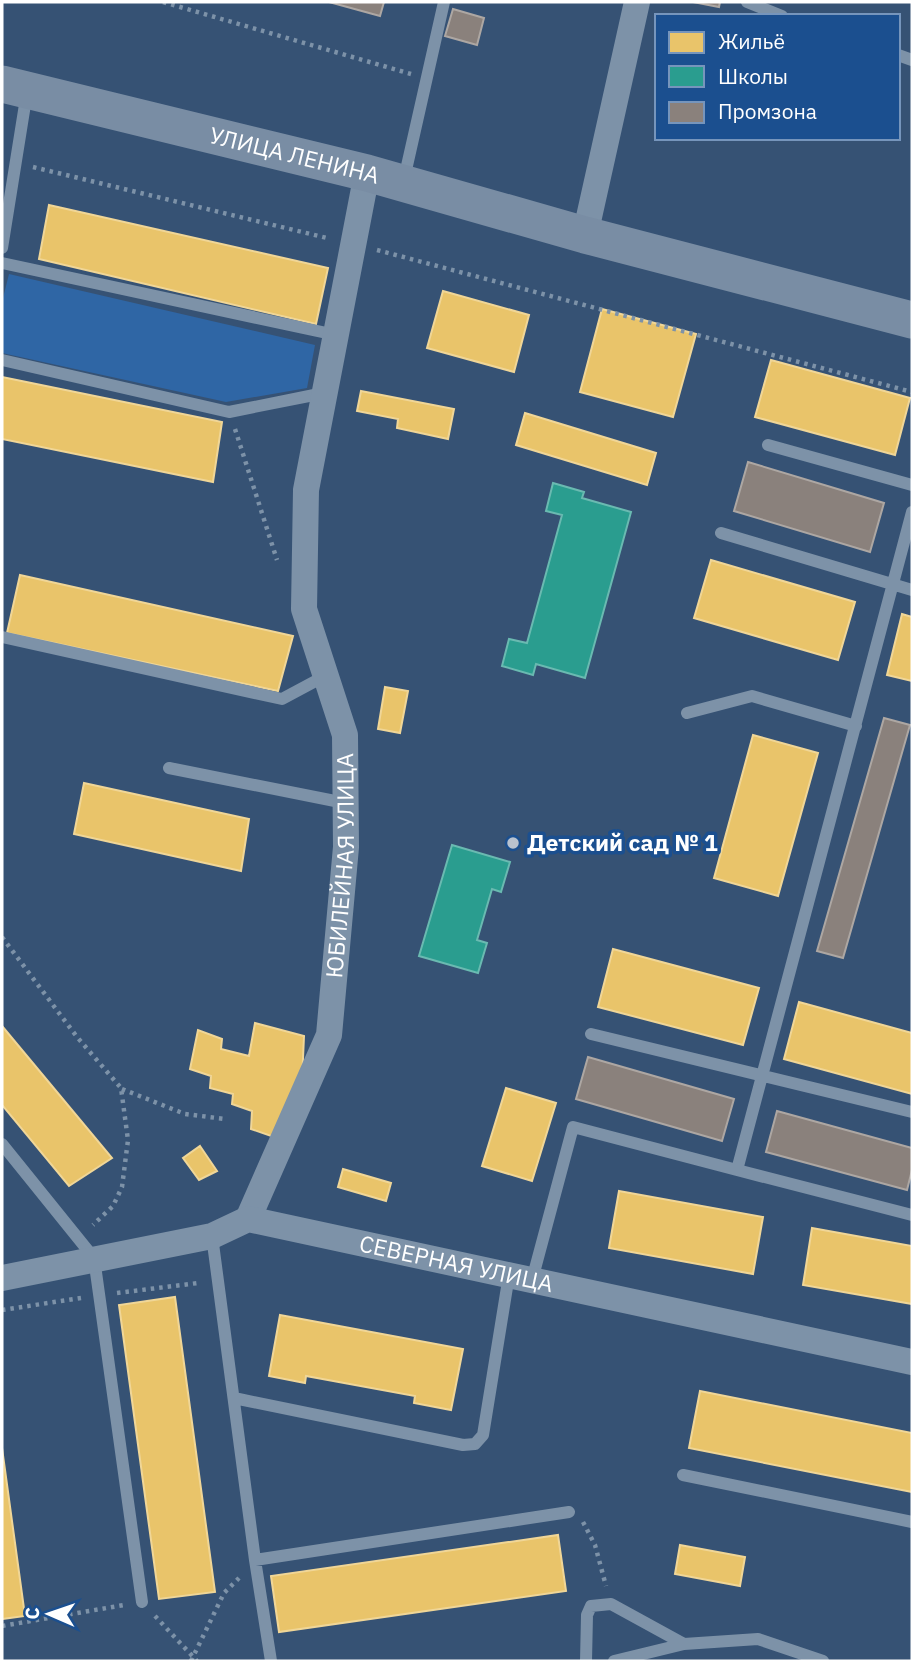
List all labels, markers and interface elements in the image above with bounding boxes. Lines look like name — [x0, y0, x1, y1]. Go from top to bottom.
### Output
legend — [655, 14, 900, 140]
text: Жильё — [718, 27, 785, 55]
text: Школы — [718, 62, 788, 90]
text: Промзона — [718, 97, 817, 125]
street label: УЛИЦА ЛЕНИНА — [206, 119, 384, 190]
street label: ЮБИЛЕЙНАЯ УЛИЦА — [318, 753, 360, 979]
place label: Детский сад № 1 — [527, 827, 718, 857]
marker: Детский сад № 1 — [505, 835, 521, 851]
street label: СЕВЕРНАЯ УЛИЦА — [357, 1227, 556, 1298]
north arrow — [14, 1579, 84, 1649]
text: С — [20, 1607, 44, 1620]

